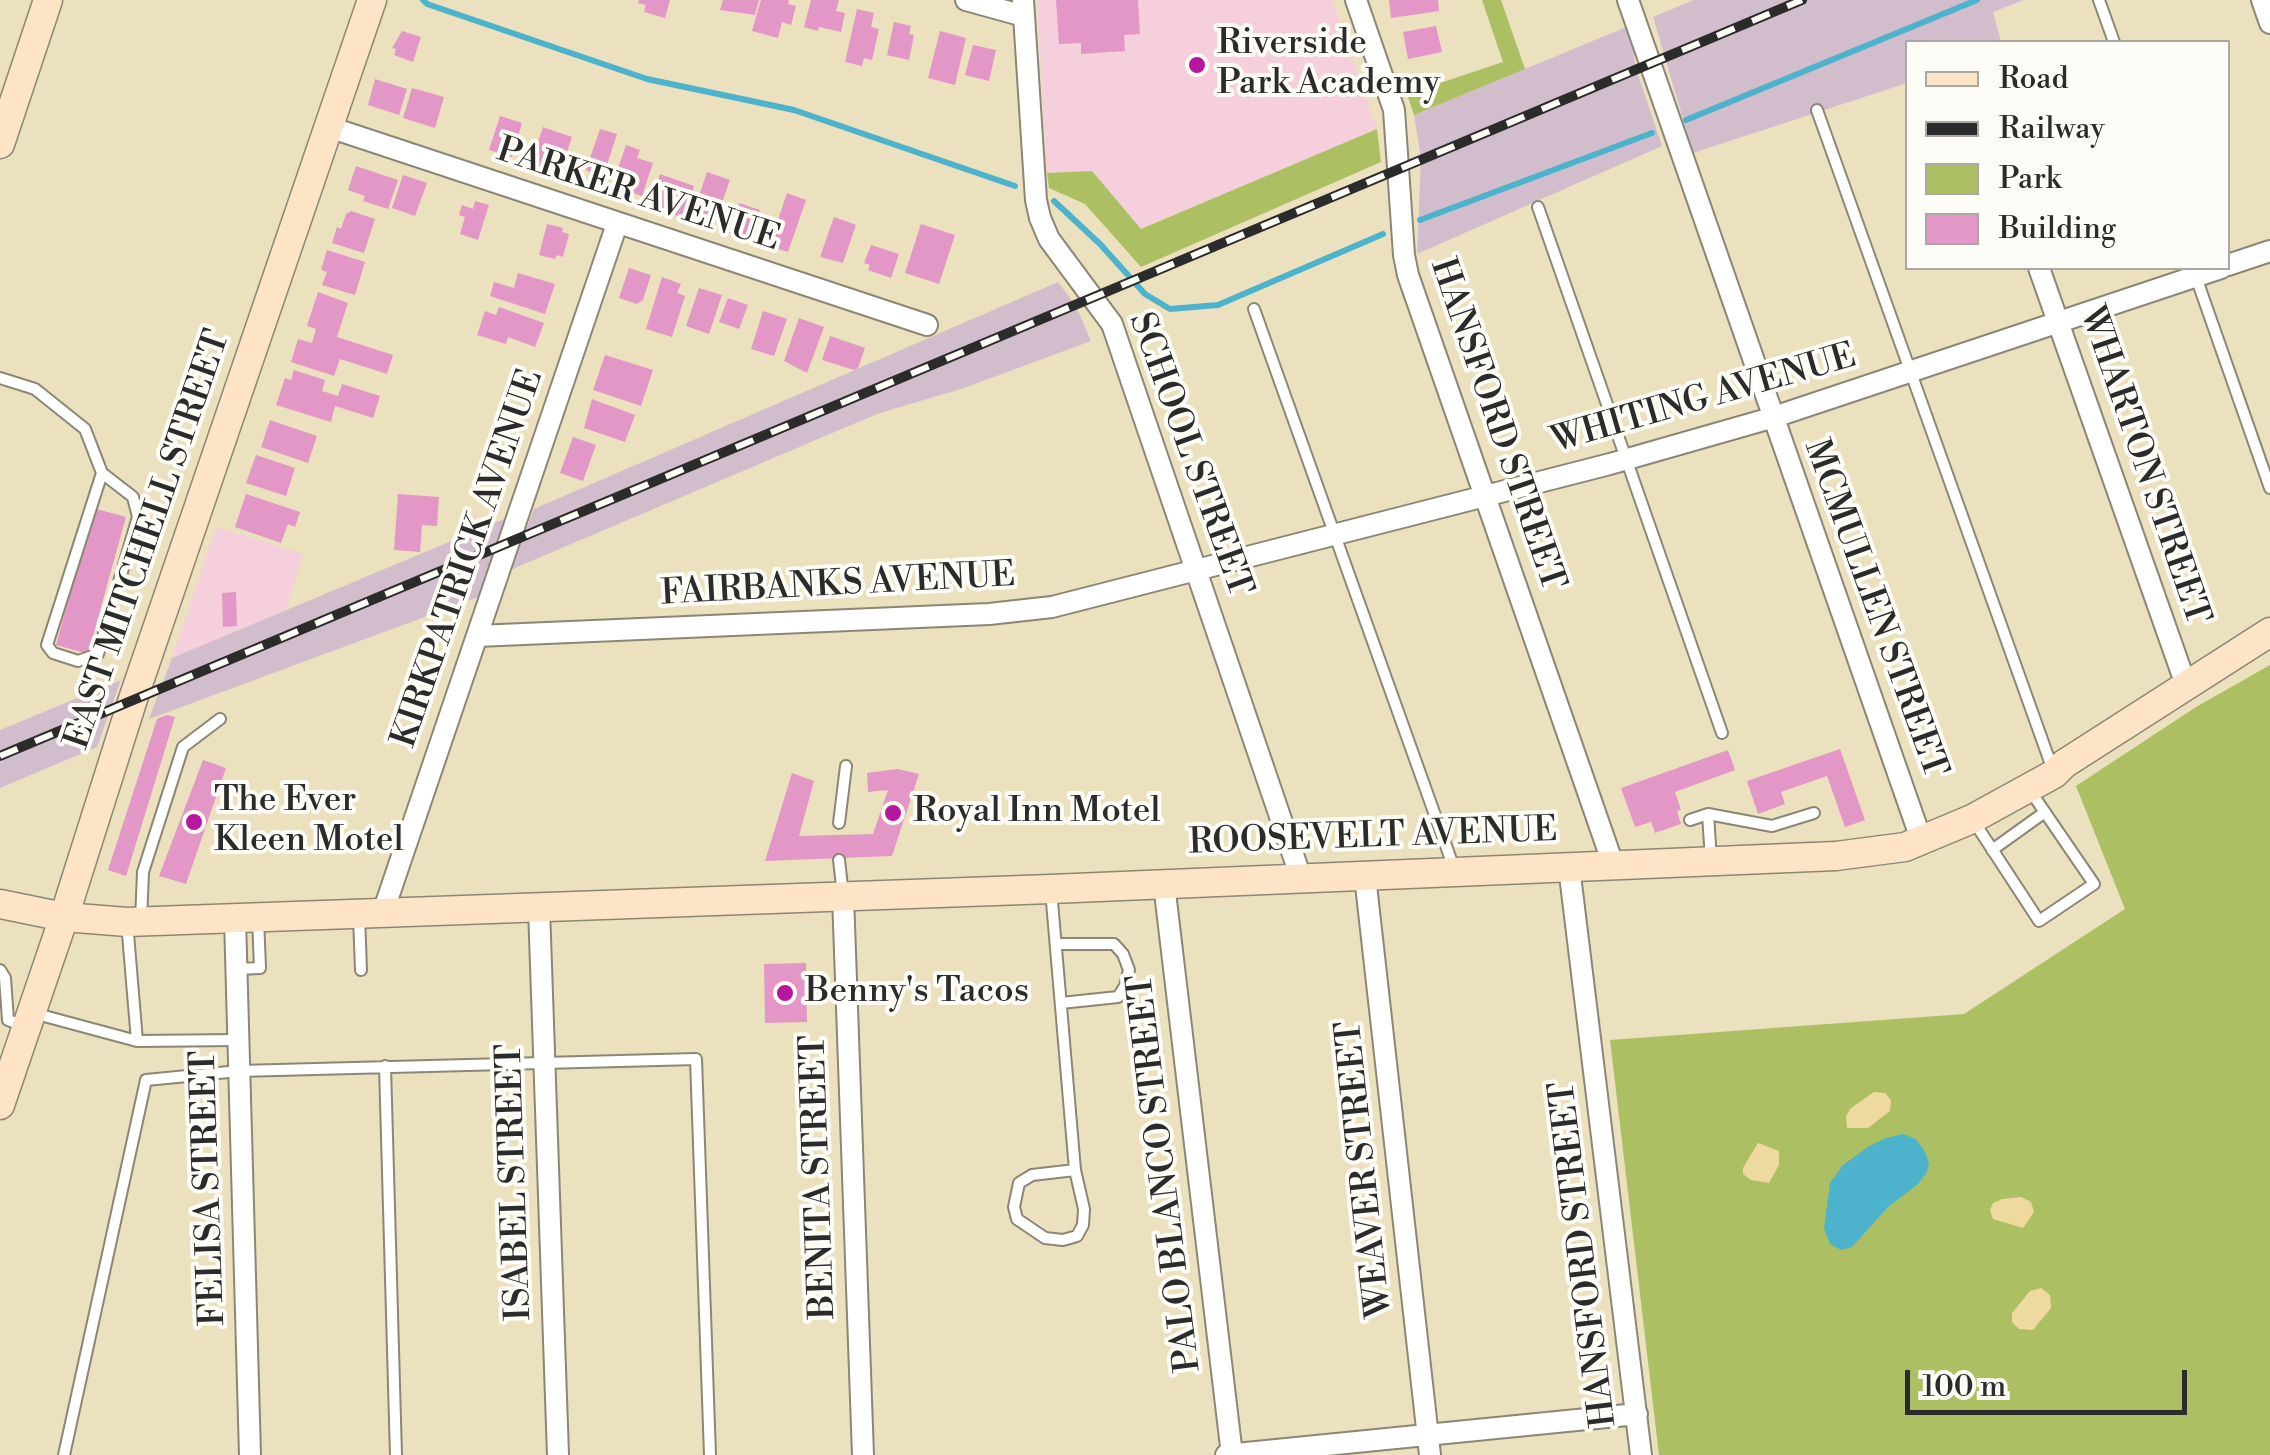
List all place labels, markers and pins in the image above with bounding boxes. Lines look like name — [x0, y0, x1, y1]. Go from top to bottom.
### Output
place label: Riverside Park Academy — [1217, 24, 1440, 106]
marker: Riverside Park Academy — [1186, 54, 1208, 76]
place label: The Ever Kleen Motel — [214, 781, 404, 863]
place label: Royal Inn Motel — [913, 792, 1161, 834]
marker: Royal Inn Motel — [882, 802, 904, 824]
marker: The Ever Kleen Motel — [183, 811, 205, 833]
place label: Benny's Tacos — [805, 972, 1029, 1014]
marker: Benny's Tacos — [774, 982, 796, 1004]

